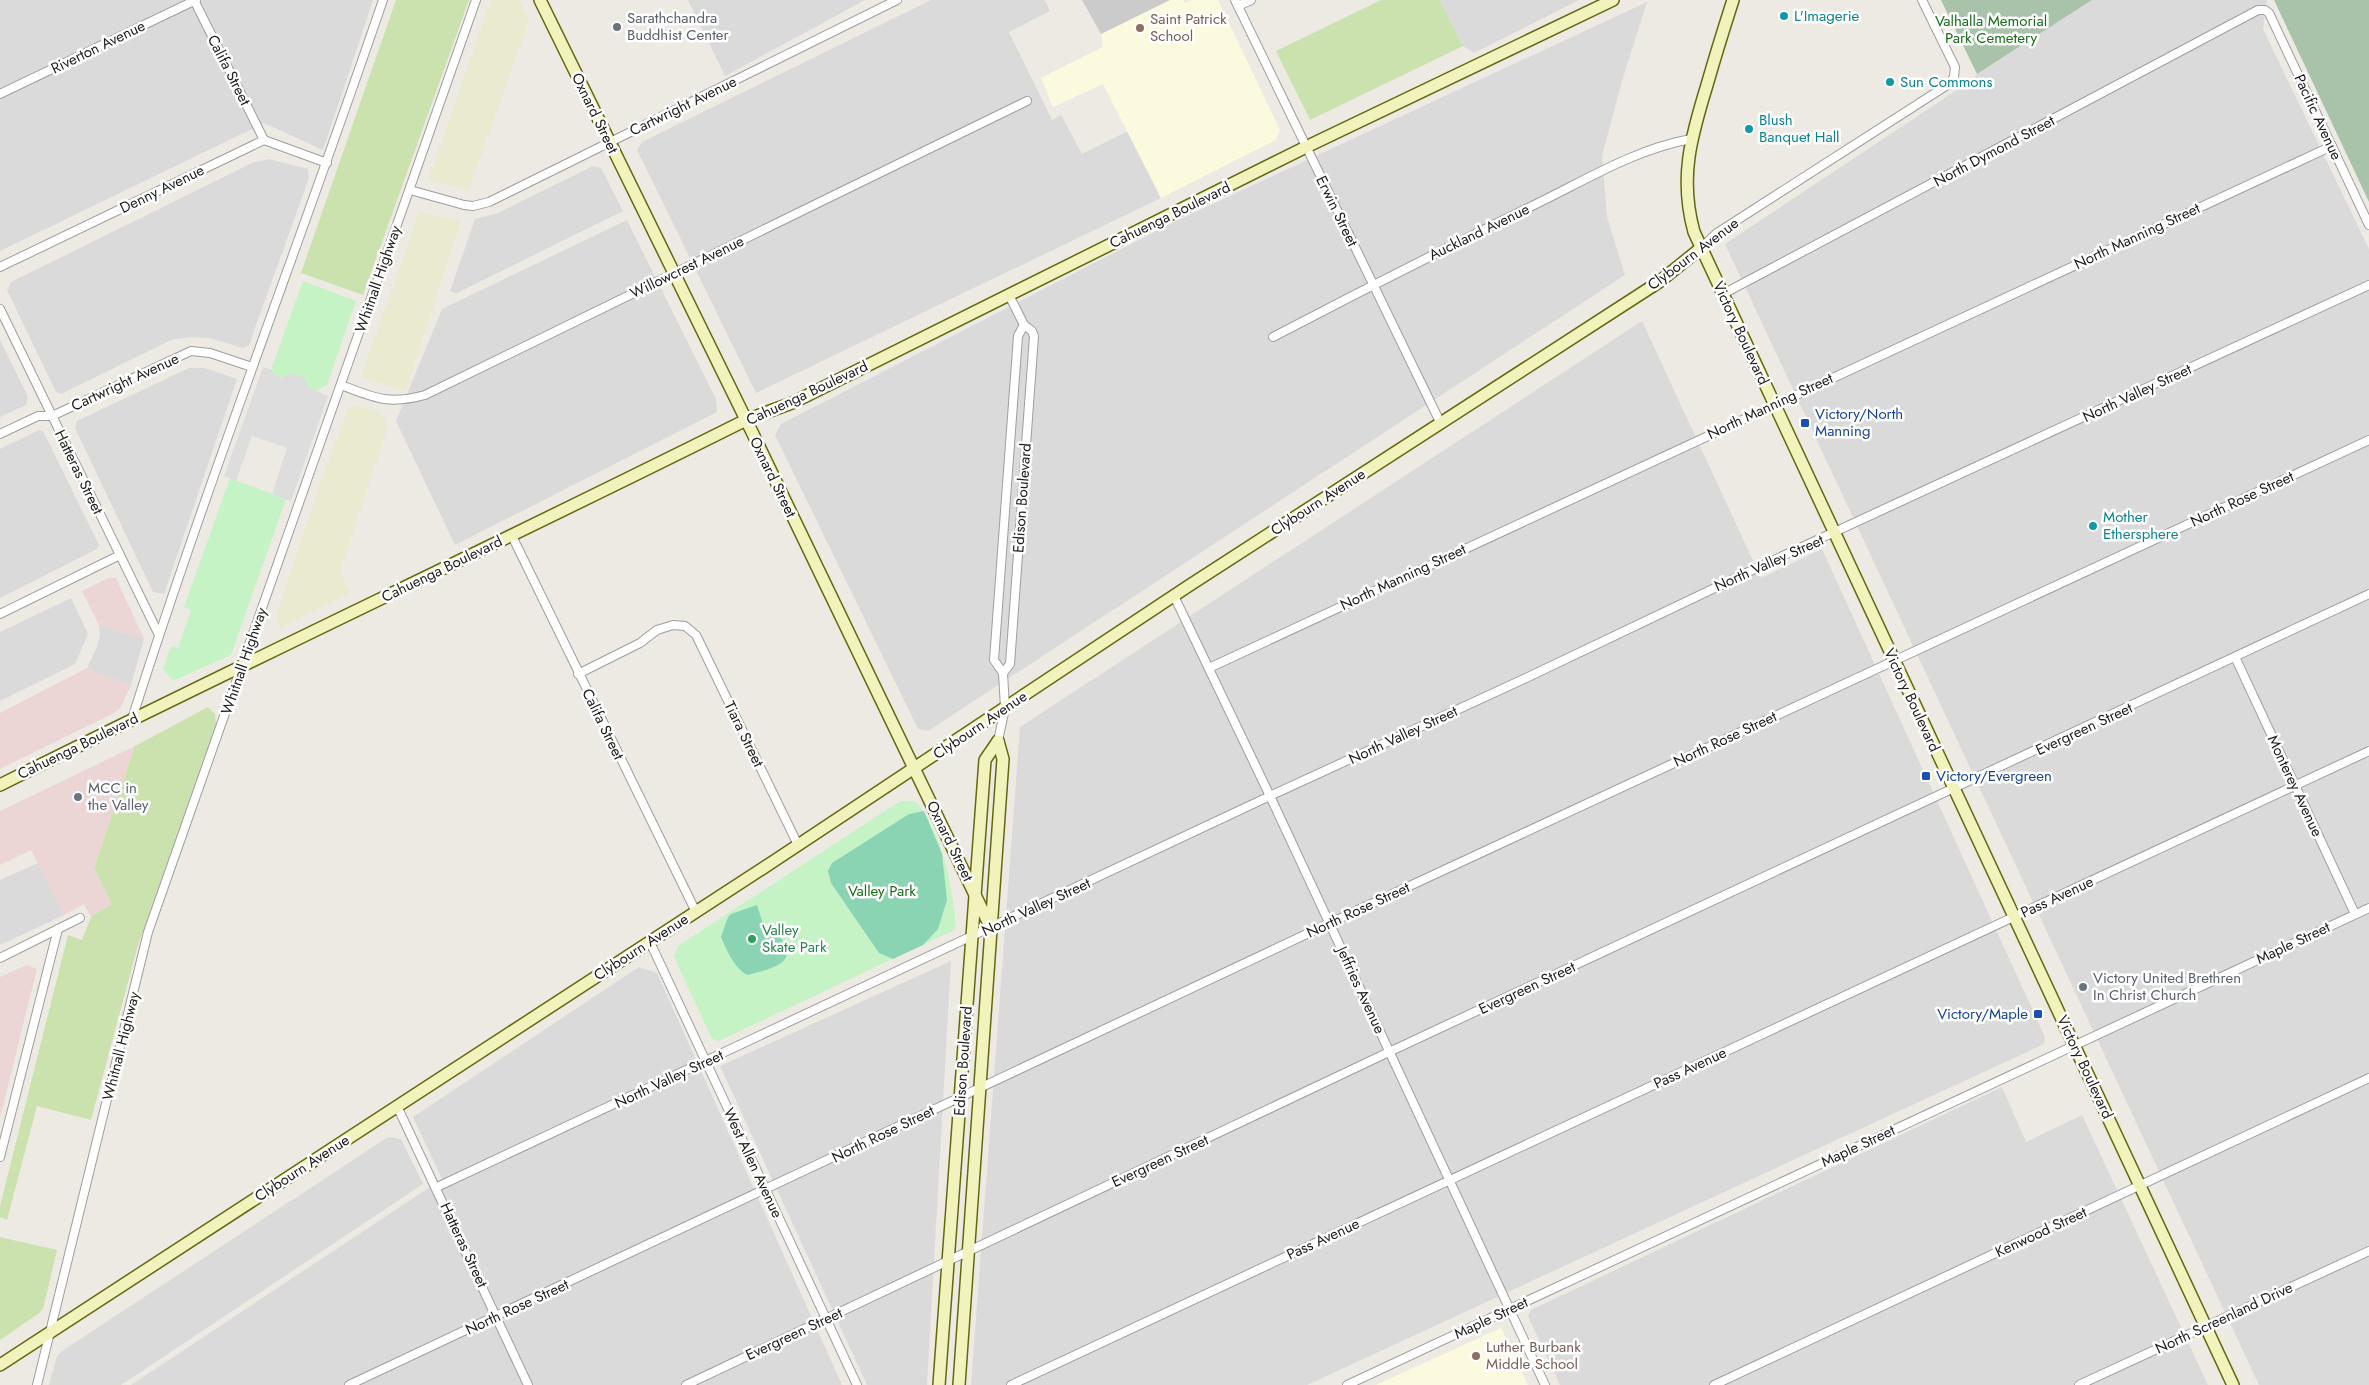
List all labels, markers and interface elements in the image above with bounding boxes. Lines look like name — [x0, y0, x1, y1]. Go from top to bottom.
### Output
place label: L'Imagerie — [1794, 5, 1860, 27]
place label: Sarathchandra Buddhist Center — [627, 7, 729, 46]
place label: Saint Patrick School — [1150, 8, 1227, 47]
marker: L'Imagerie — [1778, 10, 1790, 22]
park label: Valhalla Memorial Park Cemetery — [1935, 10, 2047, 49]
street label: Riverton Avenue — [47, 15, 149, 79]
marker: Sarathchandra Buddhist Center — [611, 21, 623, 33]
marker: Saint Patrick School — [1134, 22, 1146, 34]
street label: Califa Street — [202, 31, 256, 109]
street label: Oxnard Street — [566, 69, 624, 157]
street label: Cartwright Avenue — [626, 70, 741, 141]
street label: Pacific Avenue — [2288, 70, 2348, 164]
place label: Sun Commons — [1900, 71, 1992, 93]
marker: Sun Commons — [1884, 76, 1896, 88]
place label: Blush Banquet Hall — [1759, 109, 1840, 148]
street label: North Dymond Street — [1929, 110, 2059, 192]
marker: Blush Banquet Hall — [1743, 123, 1755, 135]
street label: Denny Avenue — [116, 159, 208, 219]
street label: Erwin Street — [1310, 172, 1364, 250]
street label: Cahuenga Boulevard — [1106, 176, 1234, 254]
street label: North Manning Street — [2070, 197, 2204, 275]
street label: Auckland Avenue — [1425, 198, 1533, 266]
street label: Clybourn Avenue — [1643, 212, 1743, 296]
street label: Whitnall Highway — [349, 222, 407, 335]
street label: Willowcrest Avenue — [626, 230, 748, 304]
street label: Victory Boulevard — [1707, 277, 1775, 389]
street label: Cartwright Avenue — [67, 347, 183, 417]
street label: Cahuenga Boulevard — [743, 355, 871, 431]
street label: North Valley Street — [2079, 358, 2195, 428]
street label: North Manning Street — [1703, 367, 1837, 445]
place label: Victory/North Manning — [1815, 403, 1903, 442]
marker: Victory/North Manning — [1799, 417, 1811, 429]
street label: Hatteras Street — [49, 426, 109, 518]
street label: Oxnard Street — [744, 433, 802, 521]
street label: Edison Boulevard — [1007, 442, 1037, 554]
street label: Clybourn Avenue — [1266, 463, 1370, 541]
street label: North Rose Street — [2187, 465, 2298, 533]
place label: Mother Ethersphere — [2103, 506, 2179, 545]
marker: Mother Ethersphere — [2087, 520, 2099, 532]
street label: North Valley Street — [1711, 529, 1828, 597]
street label: Cahuenga Boulevard — [378, 530, 506, 608]
street label: North Manning Street — [1336, 538, 1470, 616]
street label: Whitnall Highway — [215, 604, 273, 717]
street label: Victory Boulevard — [1878, 644, 1946, 756]
street label: Califa Street — [576, 685, 630, 764]
street label: Clybourn Avenue — [929, 685, 1032, 765]
street label: Tiara Street — [719, 697, 770, 771]
street label: Evergreen Street — [2032, 697, 2136, 761]
street label: North Valley Street — [1345, 700, 1461, 770]
street label: North Rose Street — [1670, 705, 1781, 773]
street label: Cahuenga Boulevard — [14, 707, 142, 785]
street label: Monterey Avenue — [2262, 732, 2328, 841]
place label: Victory/Evergreen — [1936, 765, 2052, 787]
marker: Victory/Evergreen — [1920, 770, 1932, 782]
place label: MCC in the Valley — [88, 777, 149, 816]
marker: MCC in the Valley — [72, 791, 84, 803]
street label: Oxnard Street — [921, 797, 979, 885]
street label: Pass Avenue — [2017, 870, 2097, 924]
street label: North Valley Street — [978, 872, 1094, 942]
street label: North Rose Street — [1303, 876, 1414, 944]
park label: Valley Park — [848, 880, 916, 902]
street label: Clybourn Avenue — [589, 908, 693, 986]
street label: Maple Street — [2252, 916, 2334, 970]
place label: Valley Skate Park — [762, 919, 827, 958]
marker: Valley Skate Park — [746, 933, 758, 945]
street label: Jeffries Avenue — [1330, 941, 1391, 1037]
street label: Evergreen Street — [1475, 956, 1579, 1020]
place label: Victory United Brethren In Christ Church — [2093, 967, 2241, 1006]
marker: Victory United Brethren In Christ Church — [2077, 981, 2089, 993]
street label: Whitnall Highway — [97, 989, 145, 1103]
place label: Victory/Maple — [1937, 1003, 2028, 1025]
street label: Edison Boulevard — [948, 1005, 978, 1117]
marker: Victory/Maple — [2032, 1008, 2044, 1020]
street label: Victory Boulevard — [2051, 1011, 2119, 1123]
street label: Pass Avenue — [1650, 1041, 1730, 1095]
street label: North Valley Street — [611, 1044, 727, 1114]
street label: North Rose Street — [828, 1099, 938, 1168]
street label: West Allen Avenue — [718, 1104, 788, 1222]
street label: Maple Street — [1817, 1119, 1899, 1173]
street label: Clybourn Avenue — [250, 1129, 354, 1207]
street label: Evergreen Street — [1108, 1129, 1212, 1193]
street label: Hatteras Street — [435, 1199, 493, 1292]
street label: Kenwood Street — [1992, 1201, 2091, 1263]
street label: Pass Avenue — [1283, 1212, 1363, 1266]
street label: North Rose Street — [462, 1273, 573, 1341]
street label: North Screenland Drive — [2152, 1276, 2297, 1360]
street label: Maple Street — [1450, 1291, 1532, 1345]
street label: Evergreen Street — [742, 1302, 846, 1366]
place label: Luther Burbank Middle School — [1486, 1336, 1581, 1375]
marker: Luther Burbank Middle School — [1470, 1350, 1482, 1362]

